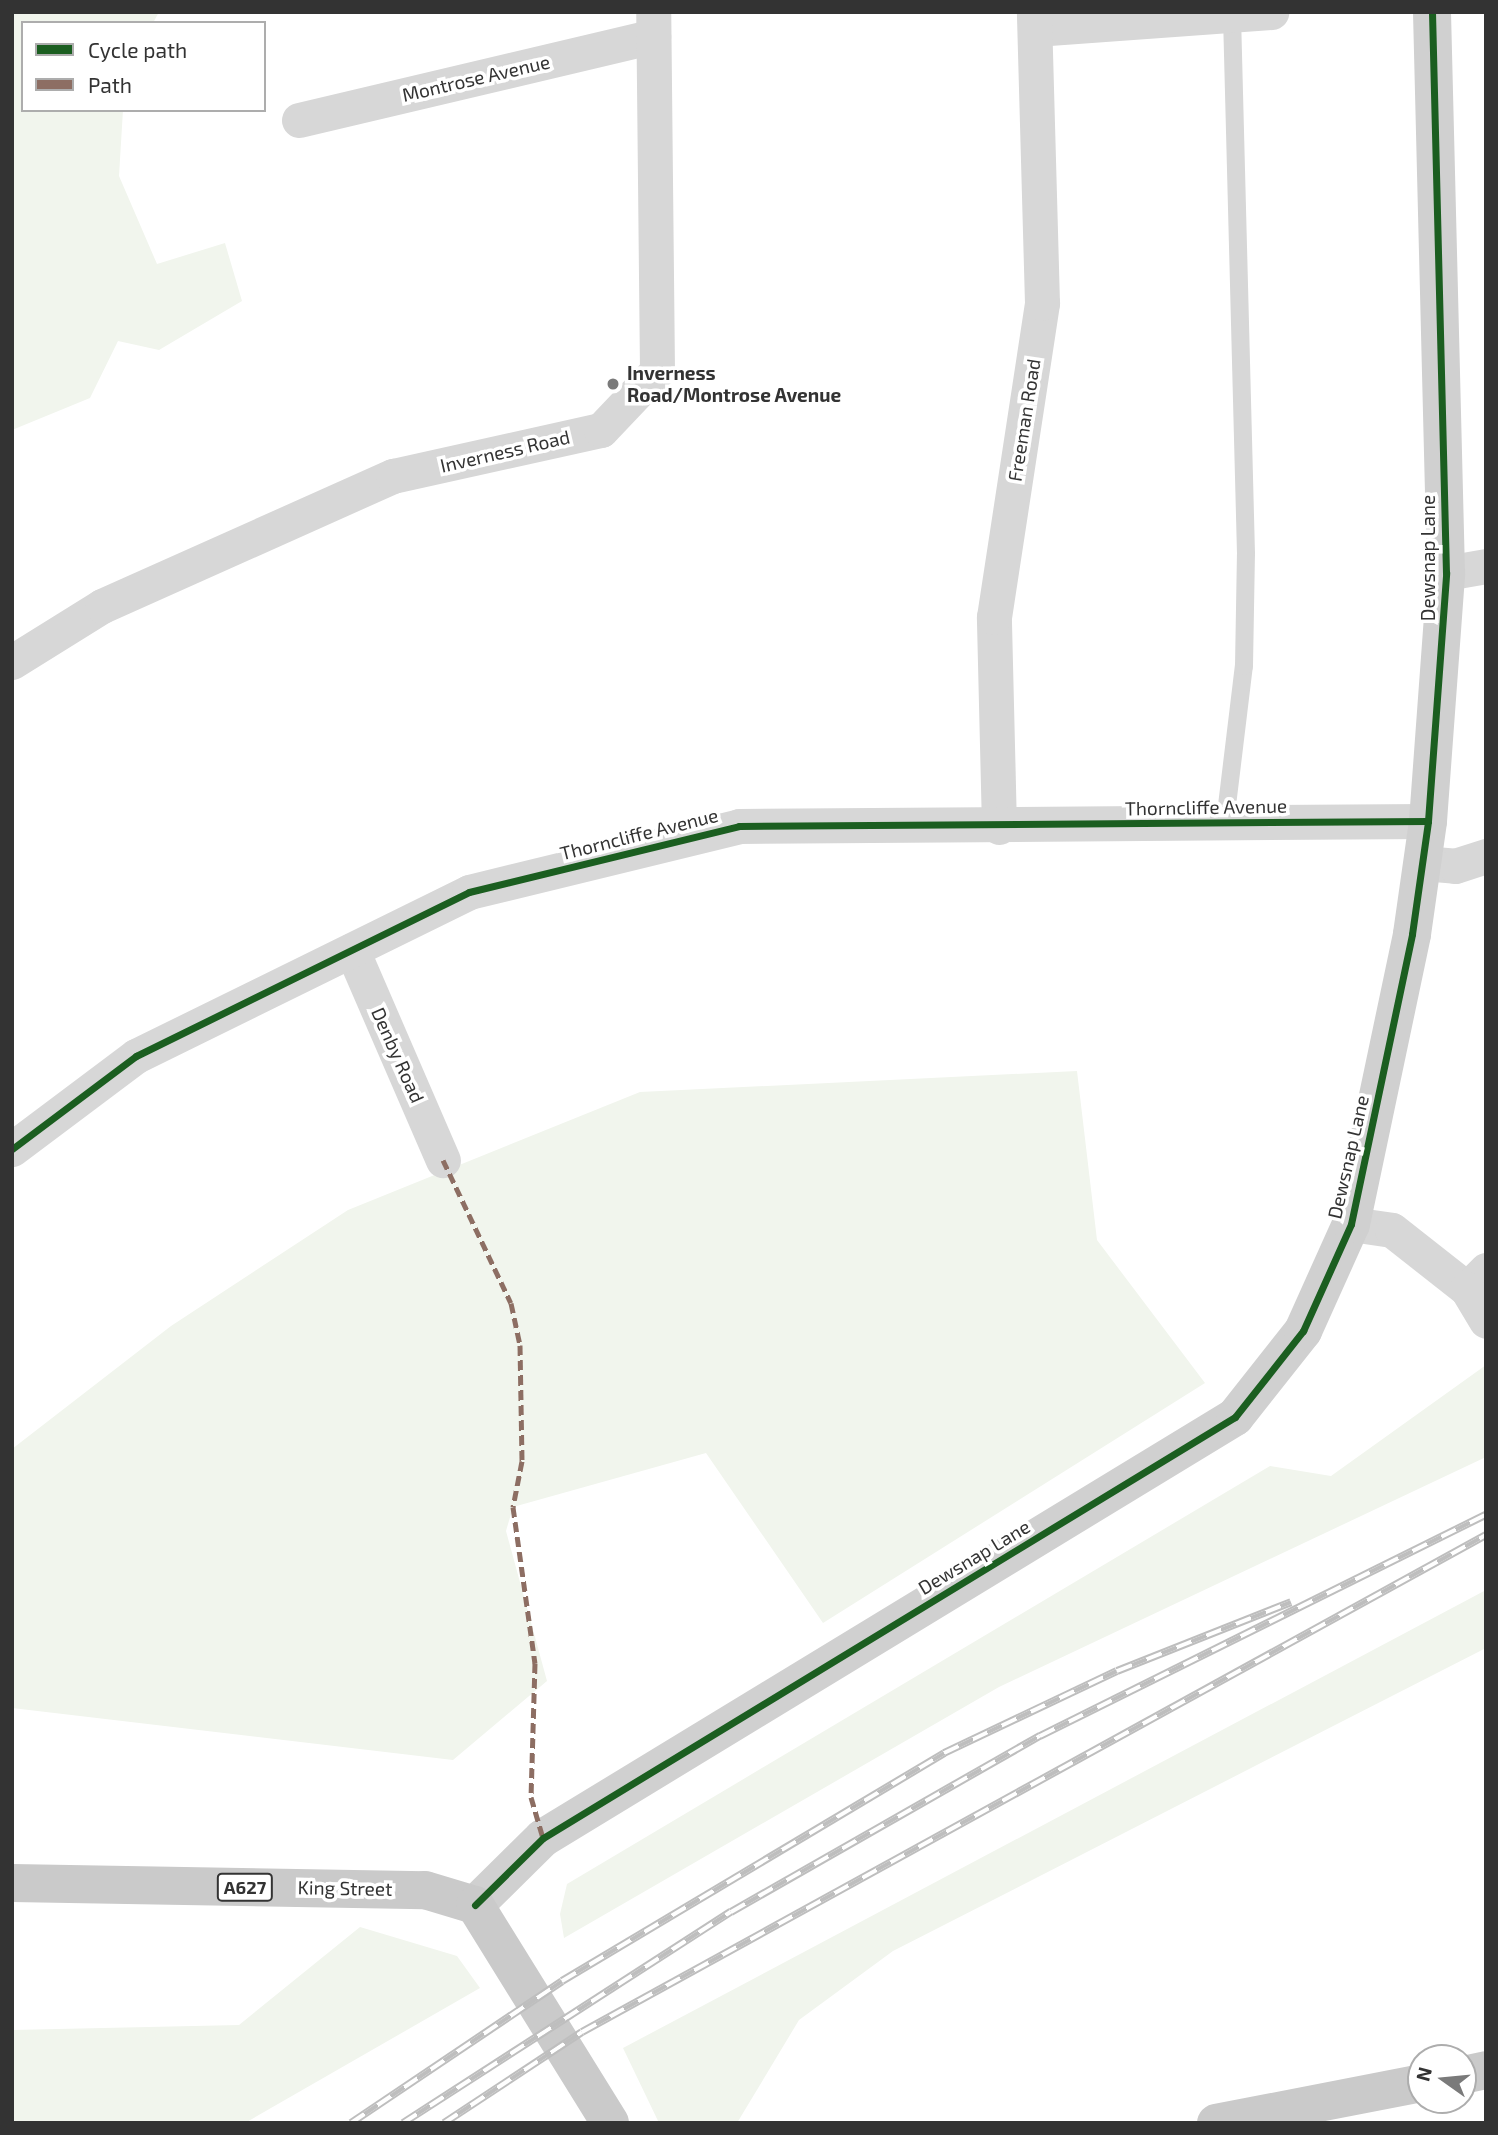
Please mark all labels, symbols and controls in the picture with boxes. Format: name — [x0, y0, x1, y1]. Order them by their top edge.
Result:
legend — [21, 21, 266, 112]
text: Cycle path — [88, 37, 187, 62]
street label: Montrose Avenue — [400, 50, 552, 106]
text: Path — [88, 72, 132, 97]
street label: Freeman Road — [1003, 357, 1045, 483]
place label: Inverness Road/Montrose Avenue — [627, 362, 842, 406]
marker: Inverness Road/Montrose Avenue — [605, 376, 621, 392]
street label: Inverness Road — [438, 425, 572, 477]
street label: Dewsnap Lane — [1417, 495, 1439, 621]
street label: Thorncliffe Avenue — [1124, 794, 1288, 820]
street label: Thorncliffe Avenue — [557, 803, 721, 865]
street label: Denby Road — [367, 1003, 429, 1107]
street label: Dewsnap Lane — [1323, 1093, 1373, 1221]
street label: Dewsnap Lane — [914, 1515, 1034, 1599]
road number: A627 — [215, 1872, 275, 1901]
street label: King Street — [297, 1876, 393, 1900]
north arrow — [1407, 2044, 1477, 2114]
text: N — [1410, 2064, 1436, 2084]

